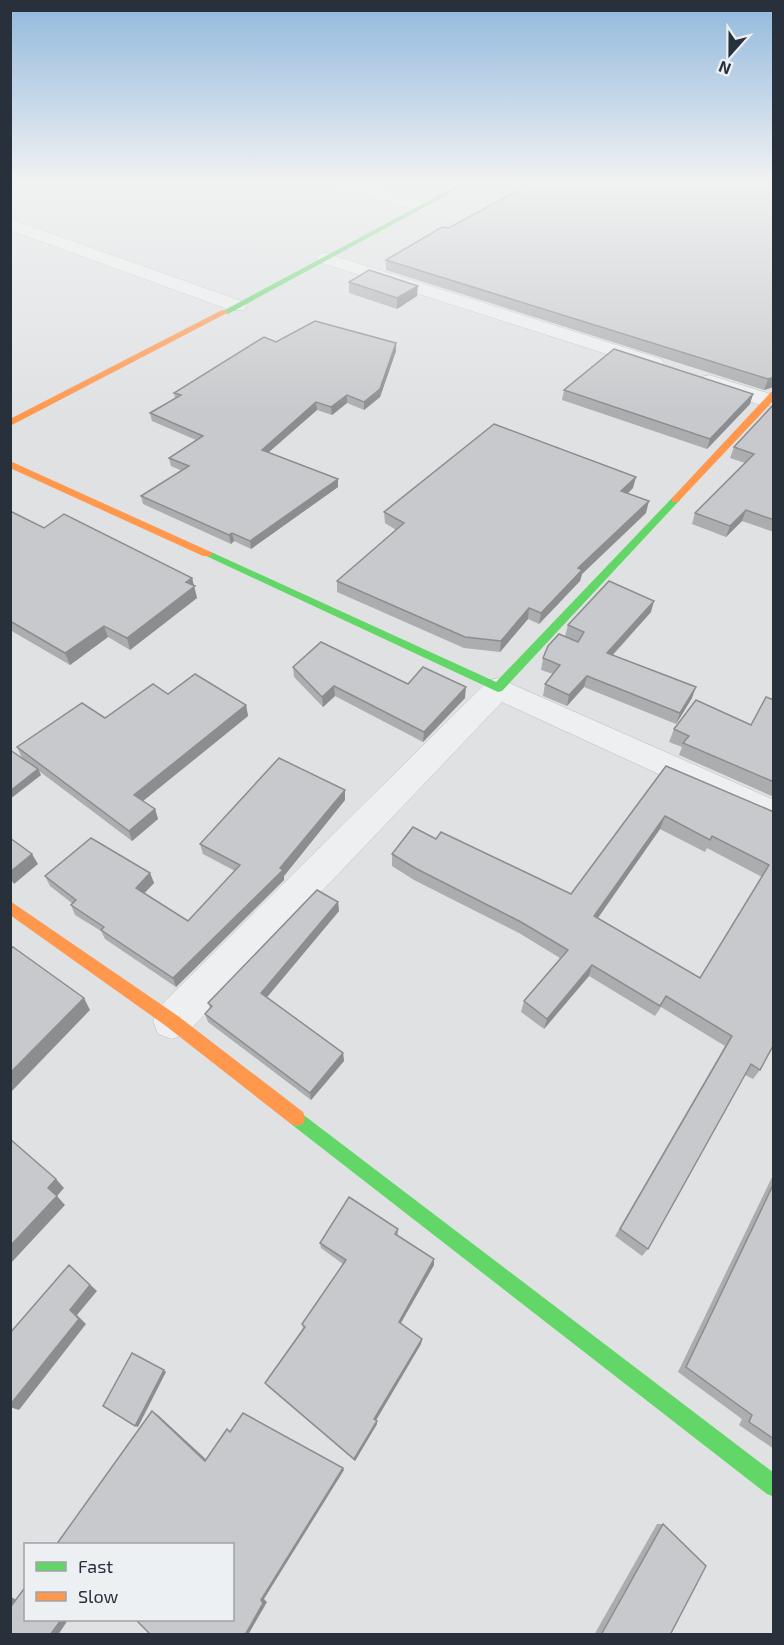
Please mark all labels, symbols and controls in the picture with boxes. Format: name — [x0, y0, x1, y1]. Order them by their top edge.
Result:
north arrow — [700, 24, 760, 84]
text: N — [716, 58, 733, 79]
legend — [24, 1543, 234, 1621]
text: Fast — [78, 1555, 113, 1577]
text: Slow — [78, 1585, 119, 1607]

